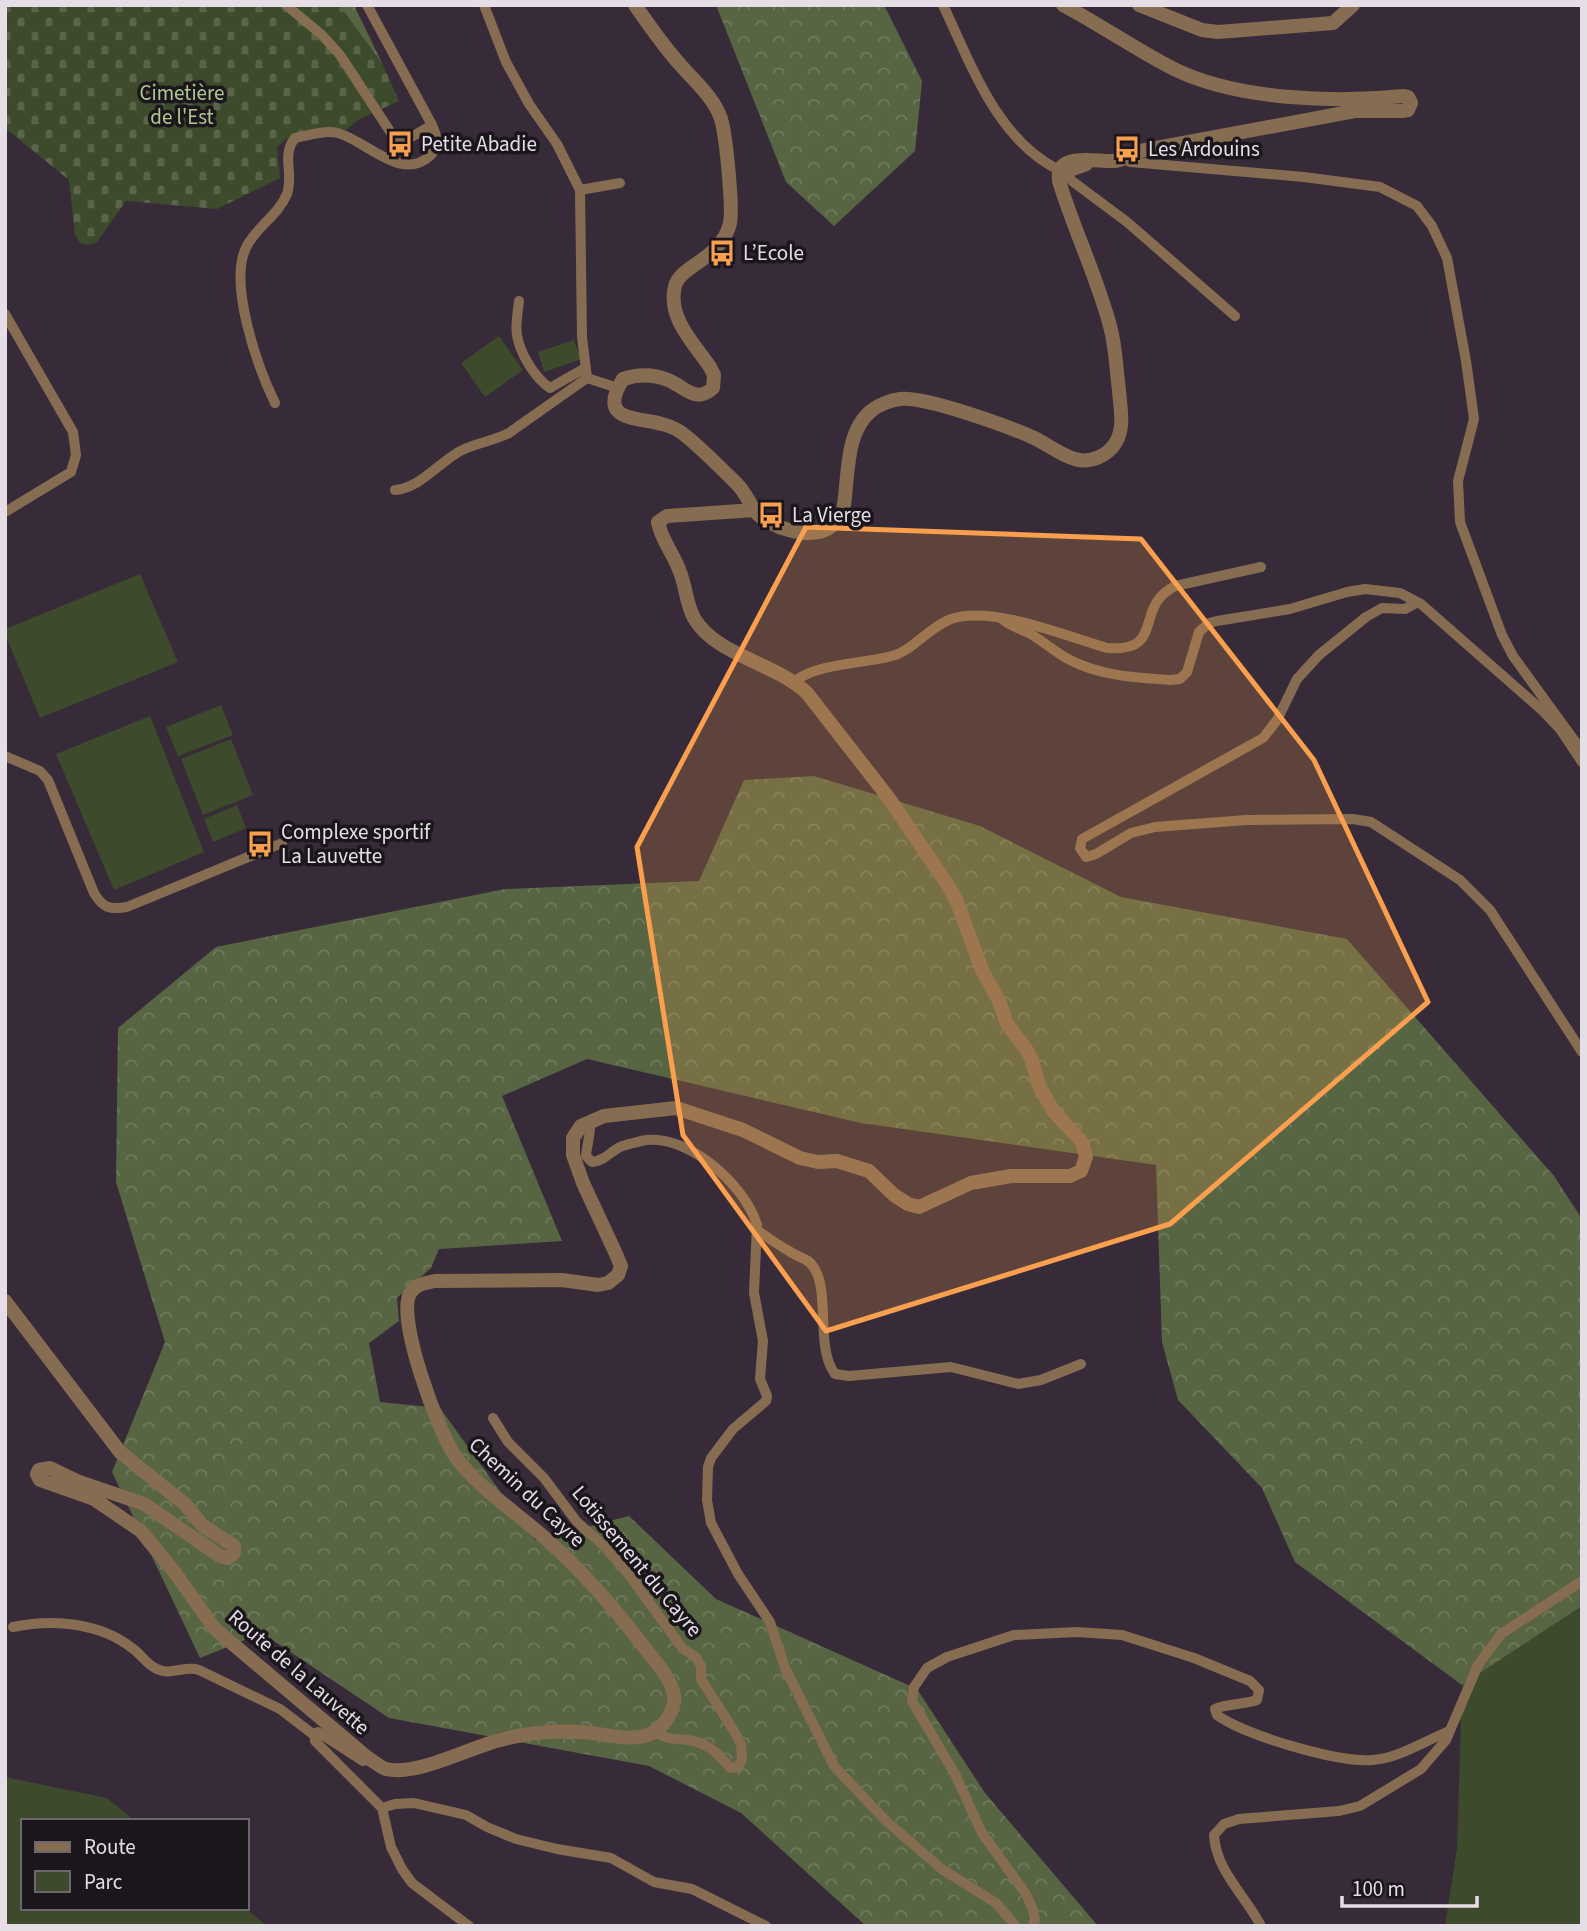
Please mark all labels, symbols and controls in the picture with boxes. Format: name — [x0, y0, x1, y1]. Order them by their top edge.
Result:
park label: Cimetière de l'Est — [140, 78, 224, 132]
bus stop icon: Petite Abadie — [385, 129, 415, 159]
place label: Petite Abadie — [421, 129, 537, 159]
bus stop icon: Les Ardouins — [1112, 134, 1142, 164]
place label: Les Ardouins — [1148, 134, 1260, 164]
bus stop icon: L’Ecole — [707, 238, 737, 268]
place label: L’Ecole — [743, 238, 804, 268]
bus stop icon: La Vierge — [756, 500, 786, 530]
place label: La Vierge — [792, 500, 871, 530]
place label: Complexe sportif La Lauvette — [281, 817, 431, 871]
bus stop icon: Complexe sportif La Lauvette — [245, 829, 275, 859]
street label: Chemin du Cayre — [462, 1430, 592, 1554]
street label: Lotissement du Cayre — [565, 1479, 709, 1643]
street label: Route de la Lauvette — [222, 1602, 376, 1742]
legend — [21, 1819, 248, 1910]
text: Route — [84, 1832, 136, 1862]
scale bar — [1342, 1864, 1477, 1908]
text: Parc — [84, 1867, 123, 1897]
text: 100 m — [1352, 1874, 1405, 1904]

